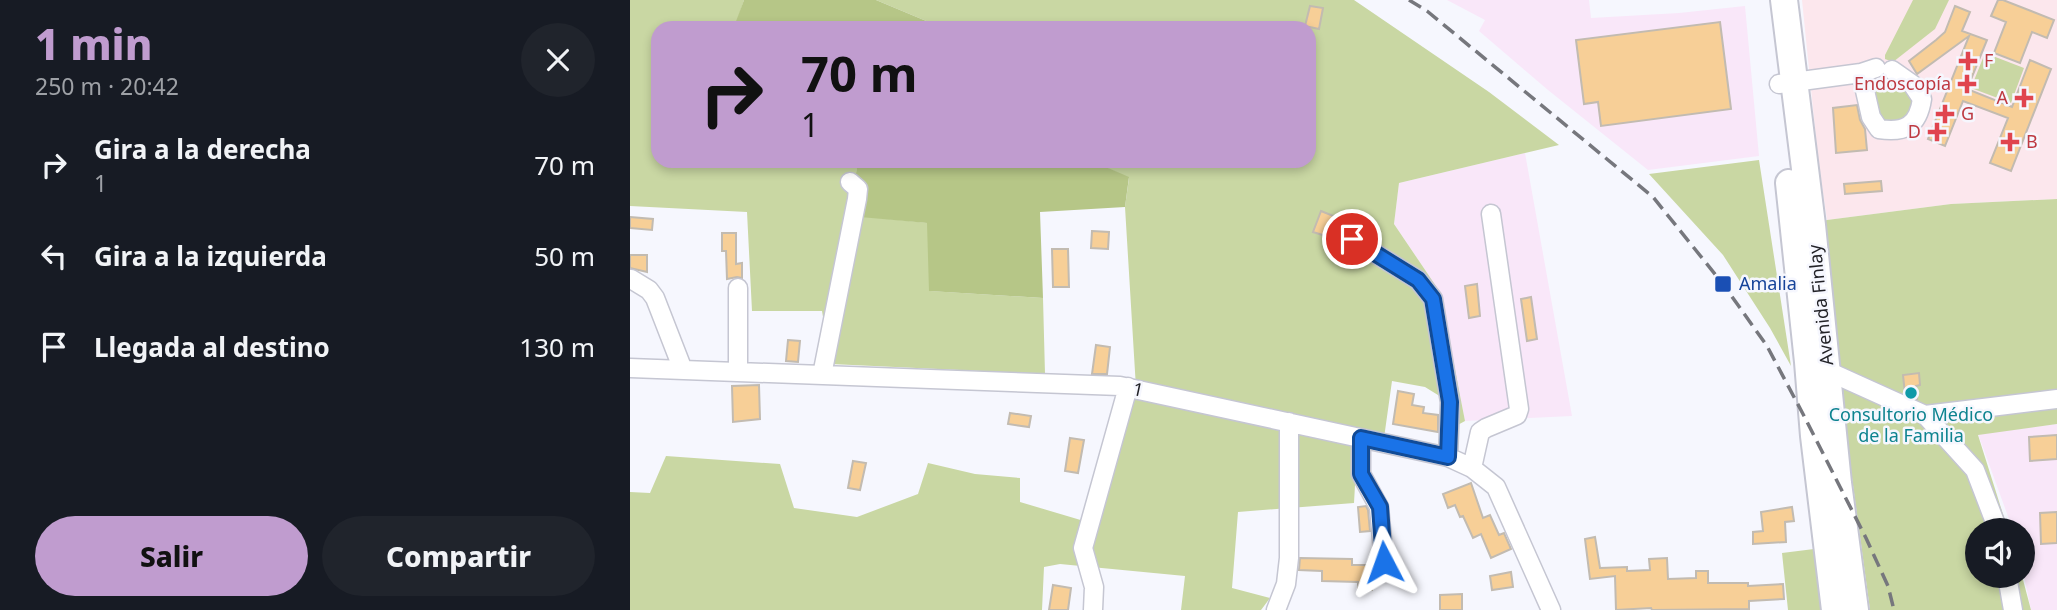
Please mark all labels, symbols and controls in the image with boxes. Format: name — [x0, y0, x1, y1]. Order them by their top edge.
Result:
text: 1 min — [35, 15, 152, 72]
button: close — [521, 23, 595, 97]
text: 70 m — [801, 40, 918, 106]
place label: F — [1984, 48, 1993, 72]
icon: right — [686, 49, 777, 140]
marker: F — [1958, 51, 1978, 71]
text: 250 m · 20:42 — [35, 70, 179, 102]
place label: Endoscopía — [1854, 71, 1951, 95]
marker: Endoscopía — [1957, 74, 1977, 94]
place label: A — [1996, 85, 2008, 109]
marker: A — [2014, 88, 2034, 108]
place label: G — [1961, 101, 1974, 125]
text: 1 — [801, 103, 819, 146]
marker: G — [1935, 104, 1955, 124]
place label: D — [1908, 119, 1921, 143]
marker: D — [1927, 122, 1947, 142]
place label: B — [2026, 129, 2038, 153]
text: Gira a la derecha — [94, 131, 311, 167]
marker: B — [2000, 132, 2020, 152]
icon: right — [35, 146, 73, 184]
text: 70 m — [534, 147, 595, 183]
text: 1 — [94, 167, 107, 199]
pin — [1322, 209, 1382, 269]
icon: arrive — [1333, 220, 1371, 258]
icon: left — [35, 237, 73, 275]
text: Gira a la izquierda — [94, 238, 327, 274]
text: 50 m — [534, 238, 595, 274]
street label: Avenida Finlay — [1802, 243, 1838, 367]
place label: Amalia — [1739, 271, 1797, 295]
marker: Amalia — [1713, 274, 1733, 294]
icon: arrive — [35, 328, 73, 366]
text: Llegada al destino — [94, 329, 330, 365]
text: 130 m — [519, 329, 595, 365]
street label: 1 — [1131, 376, 1146, 402]
marker: Consultorio Médico de la Familia — [1903, 385, 1919, 401]
place label: Consultorio Médico de la Familia — [1829, 402, 1993, 447]
button: Salir — [35, 516, 308, 596]
button: Compartir — [322, 516, 595, 596]
map controls — [1965, 518, 2035, 588]
button: sound — [1965, 518, 2035, 588]
position arrow — [1347, 525, 1421, 599]

